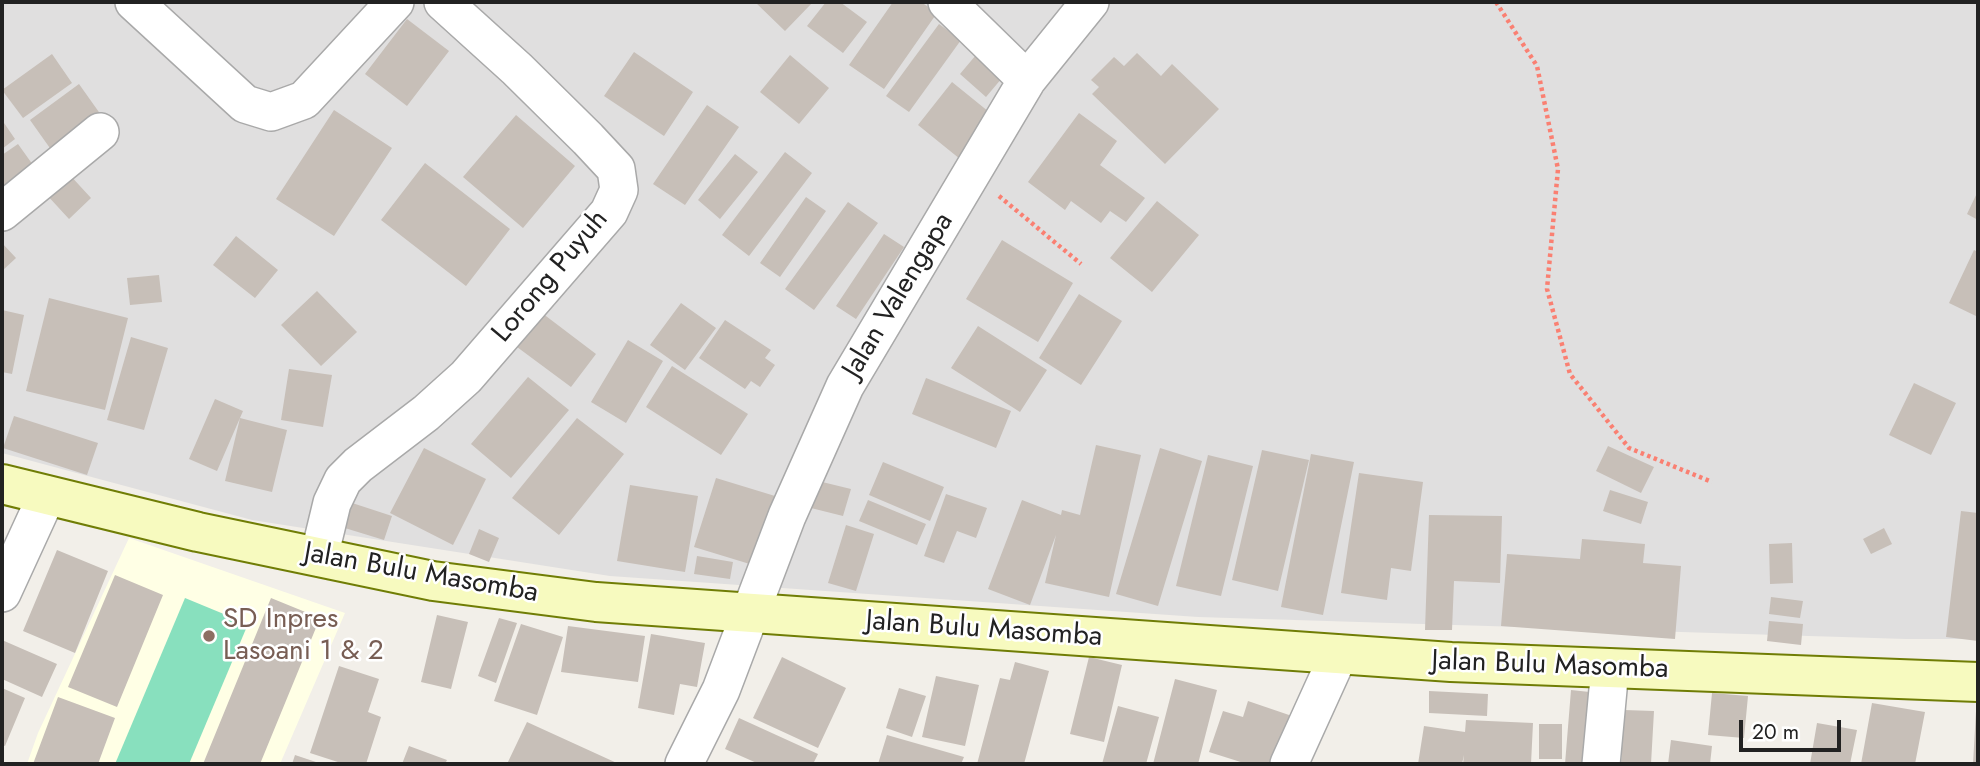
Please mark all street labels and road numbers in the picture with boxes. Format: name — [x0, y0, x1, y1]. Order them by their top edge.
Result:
street label: Lorong Puyuh — [486, 204, 616, 350]
street label: Jalan Valengapa — [837, 207, 961, 385]
street label: Jalan Bulu Masomba — [301, 537, 541, 611]
street label: Jalan Bulu Masomba — [865, 605, 1103, 655]
street label: Jalan Bulu Masomba — [1431, 645, 1669, 687]

